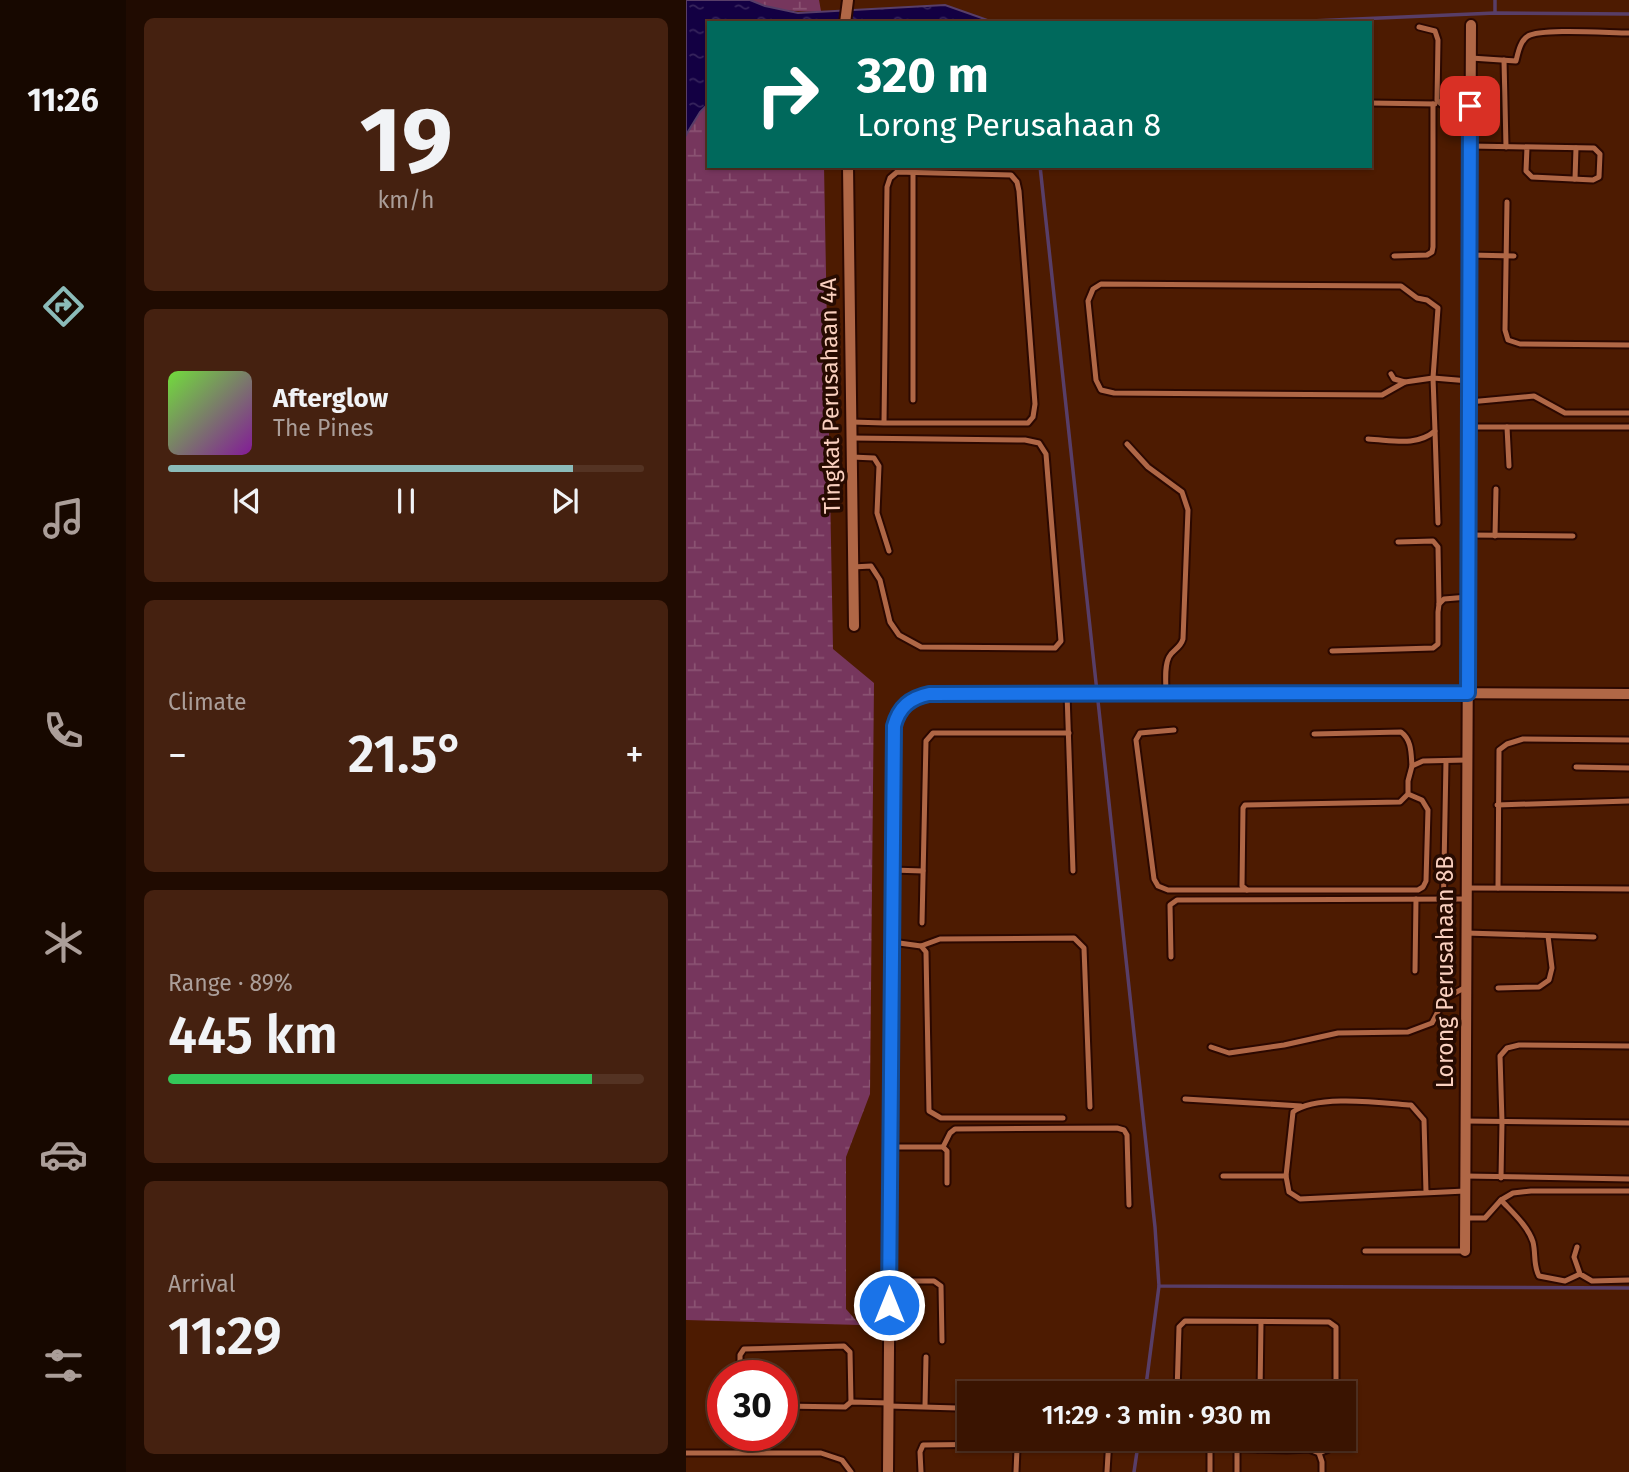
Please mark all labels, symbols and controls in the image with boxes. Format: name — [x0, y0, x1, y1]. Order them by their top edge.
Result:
text: 320 m — [857, 46, 989, 105]
icon: right — [742, 49, 833, 140]
pin — [1440, 76, 1500, 136]
text: 11:26 — [27, 81, 99, 119]
text: 19 — [359, 86, 453, 195]
icon: arrive — [1451, 87, 1489, 125]
text: Lorong Perusahaan 8 — [857, 106, 1161, 144]
text: km/h — [378, 186, 434, 214]
street label: Tingkat Perusahaan 4A — [814, 277, 846, 514]
icon: directions — [39, 282, 88, 331]
text: Afterglow — [273, 383, 388, 414]
text: The Pines — [273, 414, 374, 442]
icon: previous — [228, 482, 266, 520]
icon: pause — [387, 482, 425, 520]
icon: next — [546, 482, 584, 520]
icon: music — [39, 494, 88, 543]
text: Climate — [168, 688, 247, 716]
icon: phone — [39, 706, 88, 755]
text: 21.5° — [348, 723, 464, 786]
text: − — [168, 732, 187, 778]
text: + — [625, 732, 644, 778]
street label: Lorong Perusahaan 8B — [1431, 856, 1459, 1088]
icon: climate — [39, 918, 88, 967]
text: Range · 89% — [168, 969, 293, 997]
text: 445 km — [168, 1004, 338, 1067]
icon: car — [39, 1130, 88, 1179]
position arrow — [852, 1268, 926, 1342]
text: Arrival — [168, 1270, 235, 1298]
text: 11:29 — [168, 1305, 282, 1368]
icon: filters — [39, 1341, 88, 1390]
speed limit sign: 30 — [707, 1360, 798, 1451]
text: 11:29 · 3 min · 930 m — [1042, 1400, 1271, 1431]

